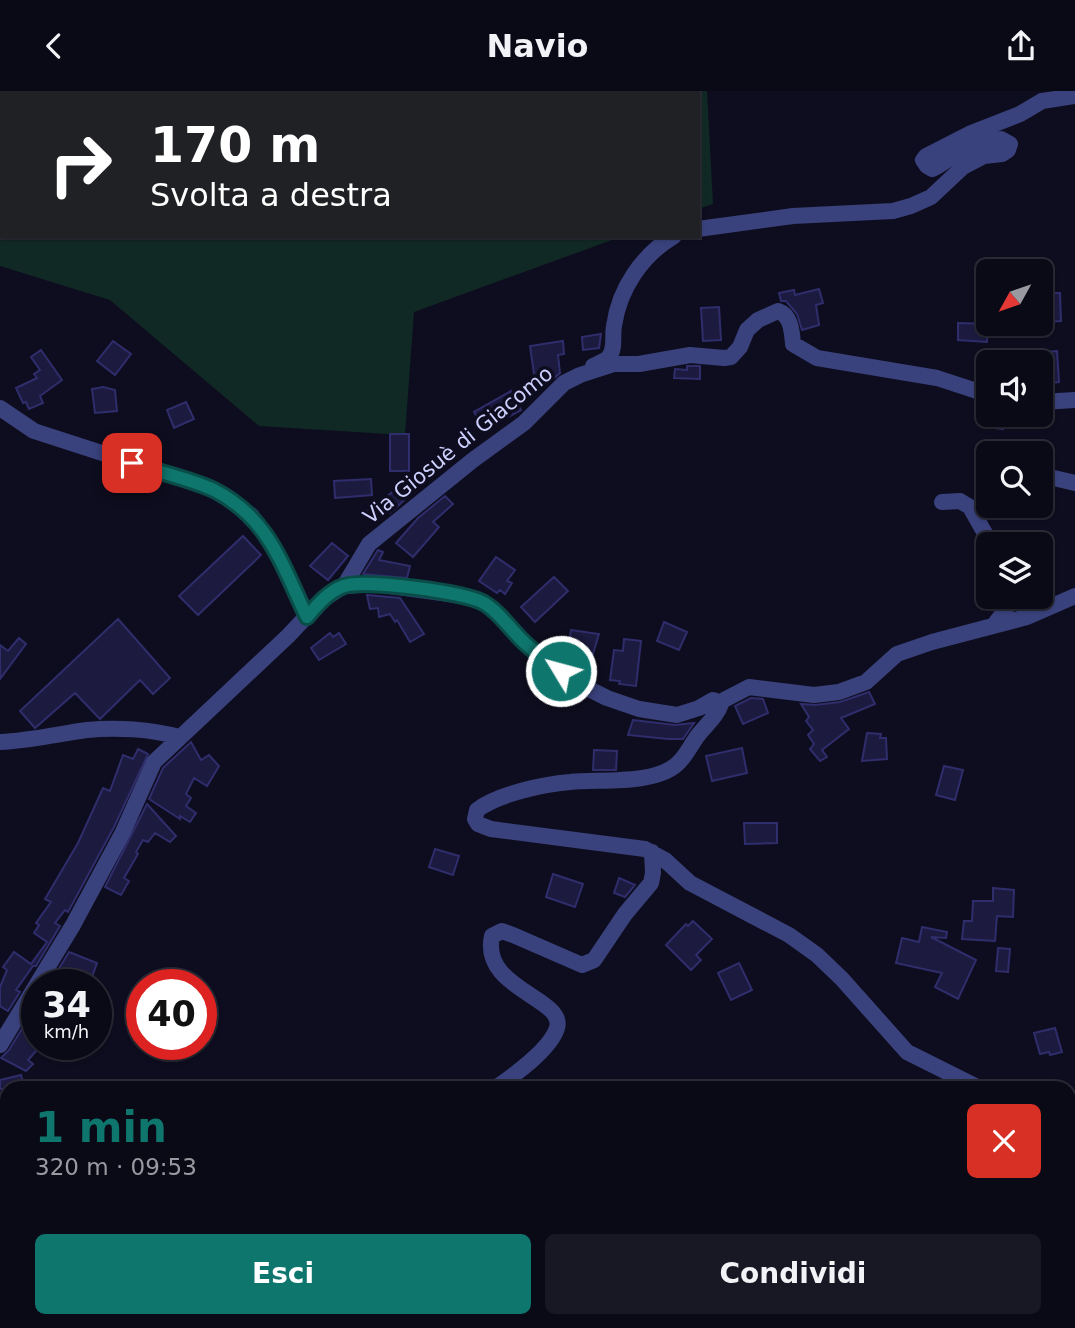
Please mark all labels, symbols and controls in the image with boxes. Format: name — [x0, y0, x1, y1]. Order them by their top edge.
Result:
icon: back — [35, 27, 73, 65]
text: Navio — [486, 27, 589, 65]
icon: share — [1002, 27, 1040, 65]
text: 170 m — [150, 117, 320, 174]
icon: right — [35, 119, 126, 210]
text: Svolta a destra — [150, 176, 392, 214]
north arrow — [976, 259, 1054, 336]
map controls — [976, 259, 1053, 609]
button: sound — [976, 350, 1053, 427]
street label: Via Giosuè di Giacomo — [359, 361, 557, 529]
pin — [102, 433, 162, 493]
button: search — [976, 441, 1053, 518]
icon: arrive — [113, 444, 151, 482]
button: layers — [976, 532, 1053, 609]
position arrow — [524, 634, 598, 708]
speed limit sign: 40 — [126, 969, 217, 1060]
text: 34 — [42, 985, 91, 1025]
text: km/h — [44, 1021, 89, 1042]
text: 1 min — [35, 1103, 167, 1152]
button: close — [967, 1104, 1041, 1178]
text: 320 m · 09:53 — [35, 1154, 197, 1180]
button: Esci — [35, 1234, 531, 1314]
button: Condividi — [545, 1234, 1041, 1314]

